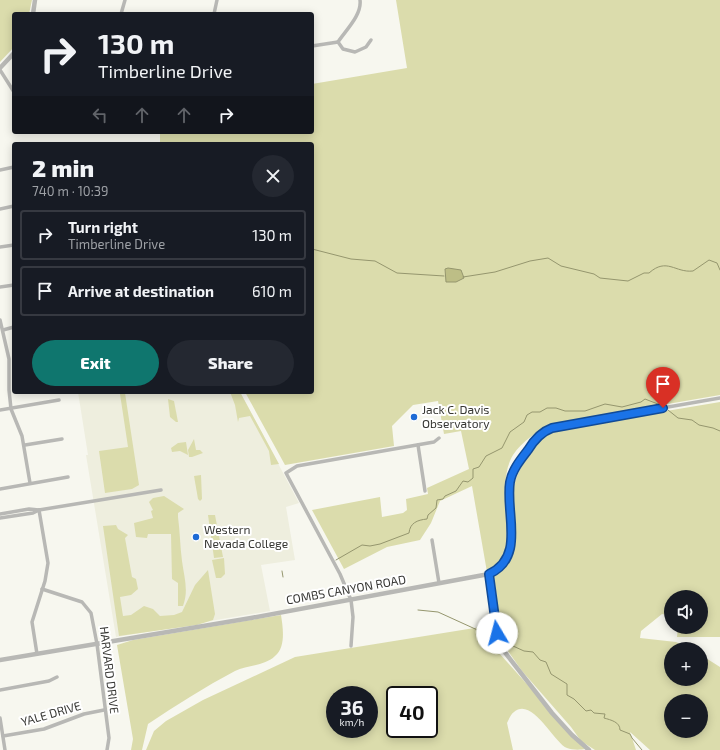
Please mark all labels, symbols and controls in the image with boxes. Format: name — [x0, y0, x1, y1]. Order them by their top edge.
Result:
text: 130 m — [98, 26, 174, 60]
icon: right — [32, 28, 84, 80]
text: Timberline Drive — [98, 60, 233, 82]
icon: left — [89, 104, 111, 126]
icon: ahead — [131, 104, 153, 126]
icon: ahead — [173, 104, 195, 126]
icon: right — [215, 104, 237, 126]
text: 2 min — [32, 153, 94, 182]
button: close — [252, 155, 294, 197]
text: 740 m · 10:39 — [32, 183, 108, 199]
text: Turn right — [68, 218, 138, 236]
icon: right — [34, 224, 56, 246]
text: 130 m — [252, 226, 292, 244]
text: Timberline Drive — [68, 236, 165, 252]
icon: arrive — [34, 280, 56, 302]
text: Arrive at destination — [68, 282, 214, 300]
text: 610 m — [252, 282, 292, 300]
button: Exit — [32, 340, 159, 386]
button: Share — [167, 340, 294, 386]
pin — [646, 367, 680, 408]
icon: arrive — [652, 373, 674, 395]
place label: Jack C. Davis Observatory — [422, 402, 490, 430]
marker: Jack C. Davis Observatory — [409, 412, 419, 422]
place label: Western Nevada College — [204, 522, 288, 550]
marker: Western Nevada College — [191, 532, 201, 542]
street label: COMBS CANYON ROAD — [285, 572, 407, 606]
map controls — [664, 590, 708, 738]
button: sound — [664, 590, 708, 634]
position arrow — [476, 612, 518, 654]
street label: HARVARD DRIVE — [98, 625, 122, 715]
button: + — [664, 642, 708, 686]
speed limit sign: 40 — [386, 686, 438, 738]
button: − — [664, 694, 708, 738]
text: 36 — [340, 695, 364, 719]
street label: YALE DRIVE — [19, 698, 83, 728]
text: km/h — [340, 716, 364, 728]

